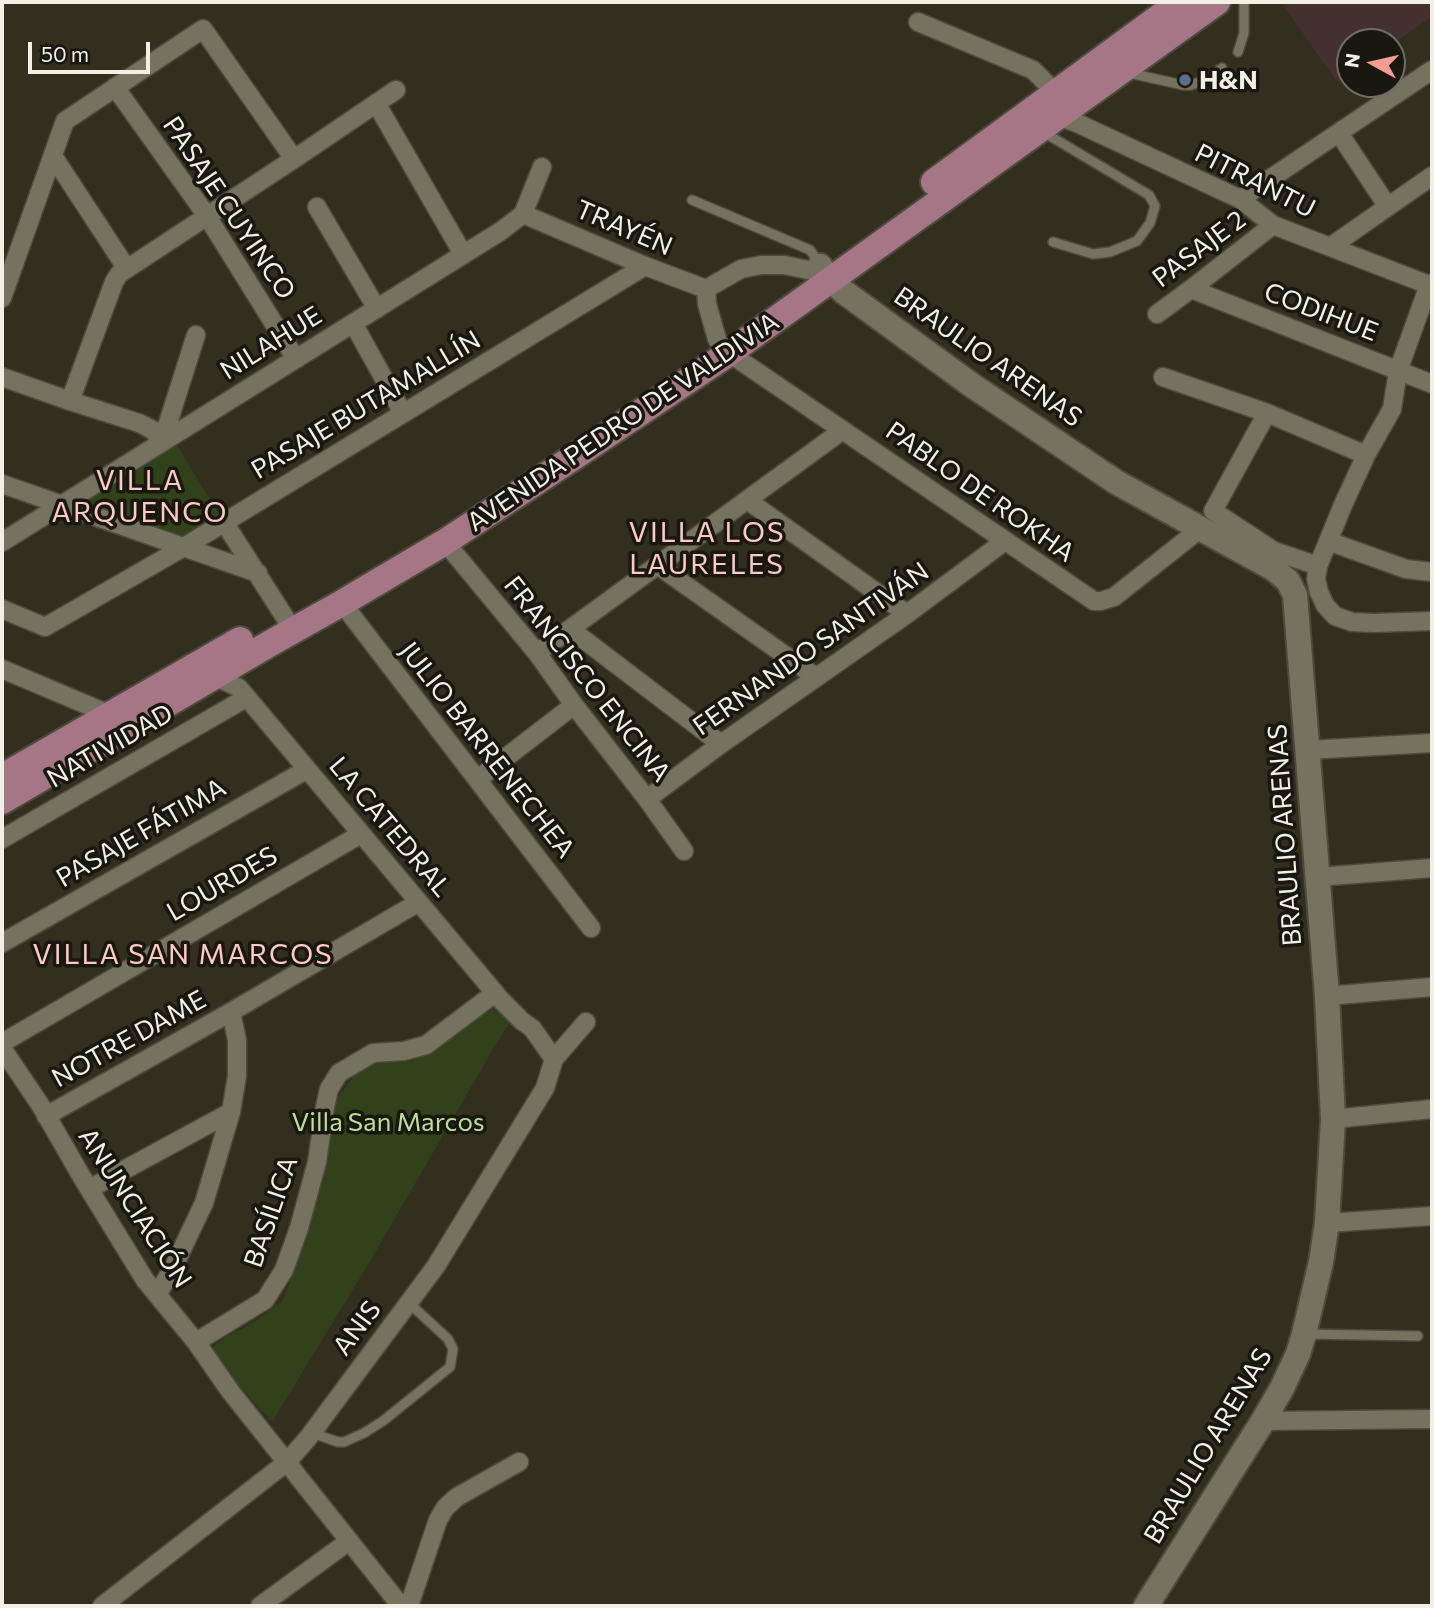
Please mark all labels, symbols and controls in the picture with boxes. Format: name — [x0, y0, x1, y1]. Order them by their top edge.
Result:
scale bar — [32, 28, 154, 72]
north arrow — [1336, 28, 1406, 98]
text: 50 m — [41, 41, 89, 66]
text: N — [1339, 52, 1364, 69]
place label: H&N — [1199, 64, 1258, 96]
marker: H&N — [1177, 72, 1193, 88]
street label: PASAJE CUYINCO — [156, 111, 302, 305]
street label: PITRANTU — [1190, 137, 1320, 225]
street label: TRAYÉN — [571, 194, 677, 262]
street label: PASAJE 2 — [1146, 204, 1252, 294]
street label: CODIHUE — [1260, 276, 1382, 348]
street label: BRAULIO ARENAS — [888, 280, 1088, 434]
street label: NILAHUE — [215, 300, 327, 386]
street label: AVENIDA PEDRO DE VALDIVIA — [461, 306, 785, 538]
street label: PASAJE BUTAMALLÍN — [246, 324, 486, 486]
street label: PABLO DE ROKHA — [880, 415, 1080, 569]
district label: VILLA ARQUENCO — [53, 464, 227, 530]
district label: VILLA LOS LAURELES — [630, 516, 784, 582]
street label: FERNANDO SANTIVÁN — [687, 556, 935, 742]
street label: FRANCISCO ENCINA — [497, 570, 677, 788]
street label: JULIO BARRENECHEA — [393, 636, 581, 864]
street label: NATIVIDAD — [42, 698, 178, 794]
street label: BRAULIO ARENAS — [1262, 723, 1308, 947]
street label: LA CATEDRAL — [323, 751, 457, 903]
street label: PASAJE FÁTIMA — [51, 772, 231, 894]
street label: LOURDES — [161, 840, 283, 928]
district label: VILLA SAN MARCOS — [35, 938, 331, 972]
street label: NOTRE DAME — [47, 984, 211, 1094]
park label: Villa San Marcos — [291, 1106, 485, 1138]
street label: ANUNCIACIÓN — [72, 1122, 198, 1294]
street label: BASÍLICA — [238, 1153, 304, 1271]
street label: ANIS — [326, 1295, 388, 1361]
street label: BRAULIO ARENAS — [1137, 1343, 1279, 1549]

